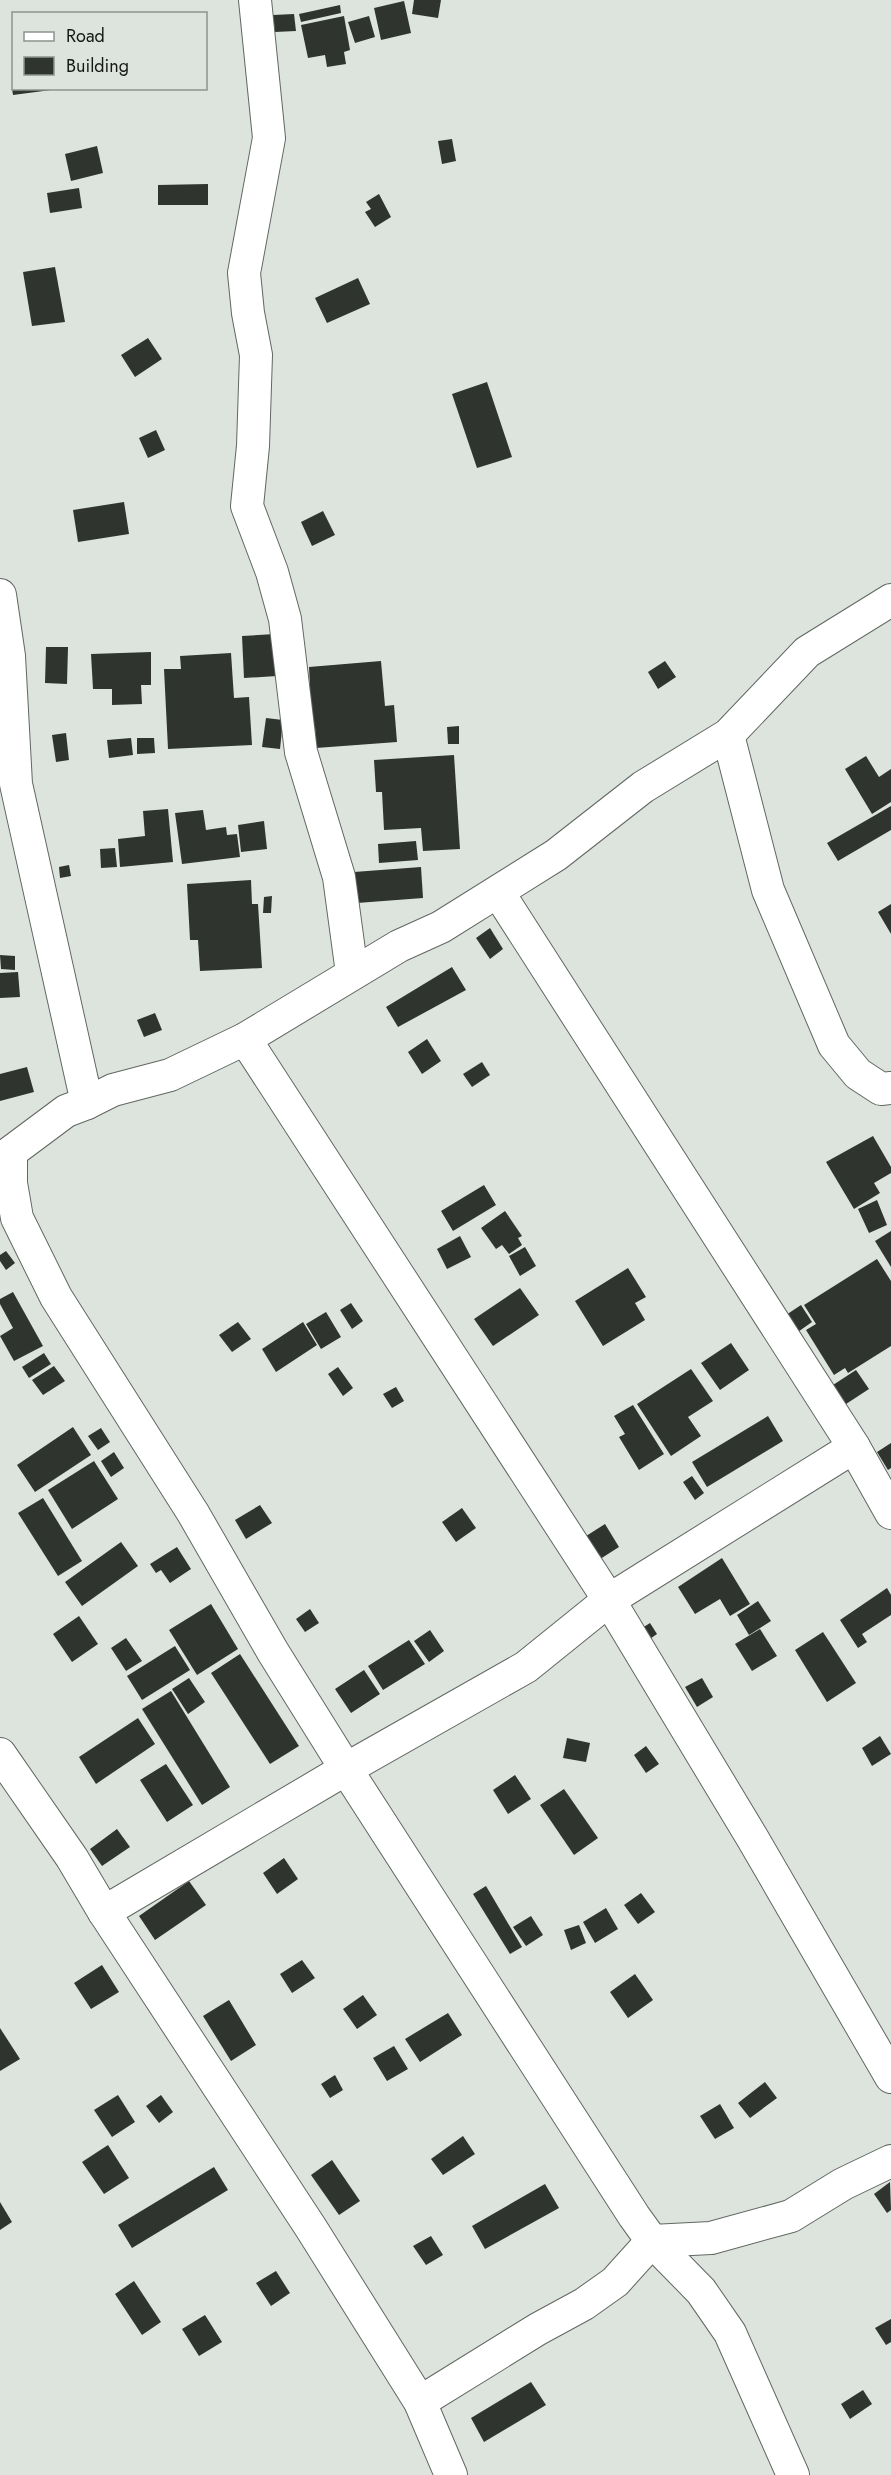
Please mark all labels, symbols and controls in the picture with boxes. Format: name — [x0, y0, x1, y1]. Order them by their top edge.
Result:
legend — [12, 12, 207, 90]
text: Road — [66, 23, 105, 49]
text: Building — [66, 53, 129, 79]

